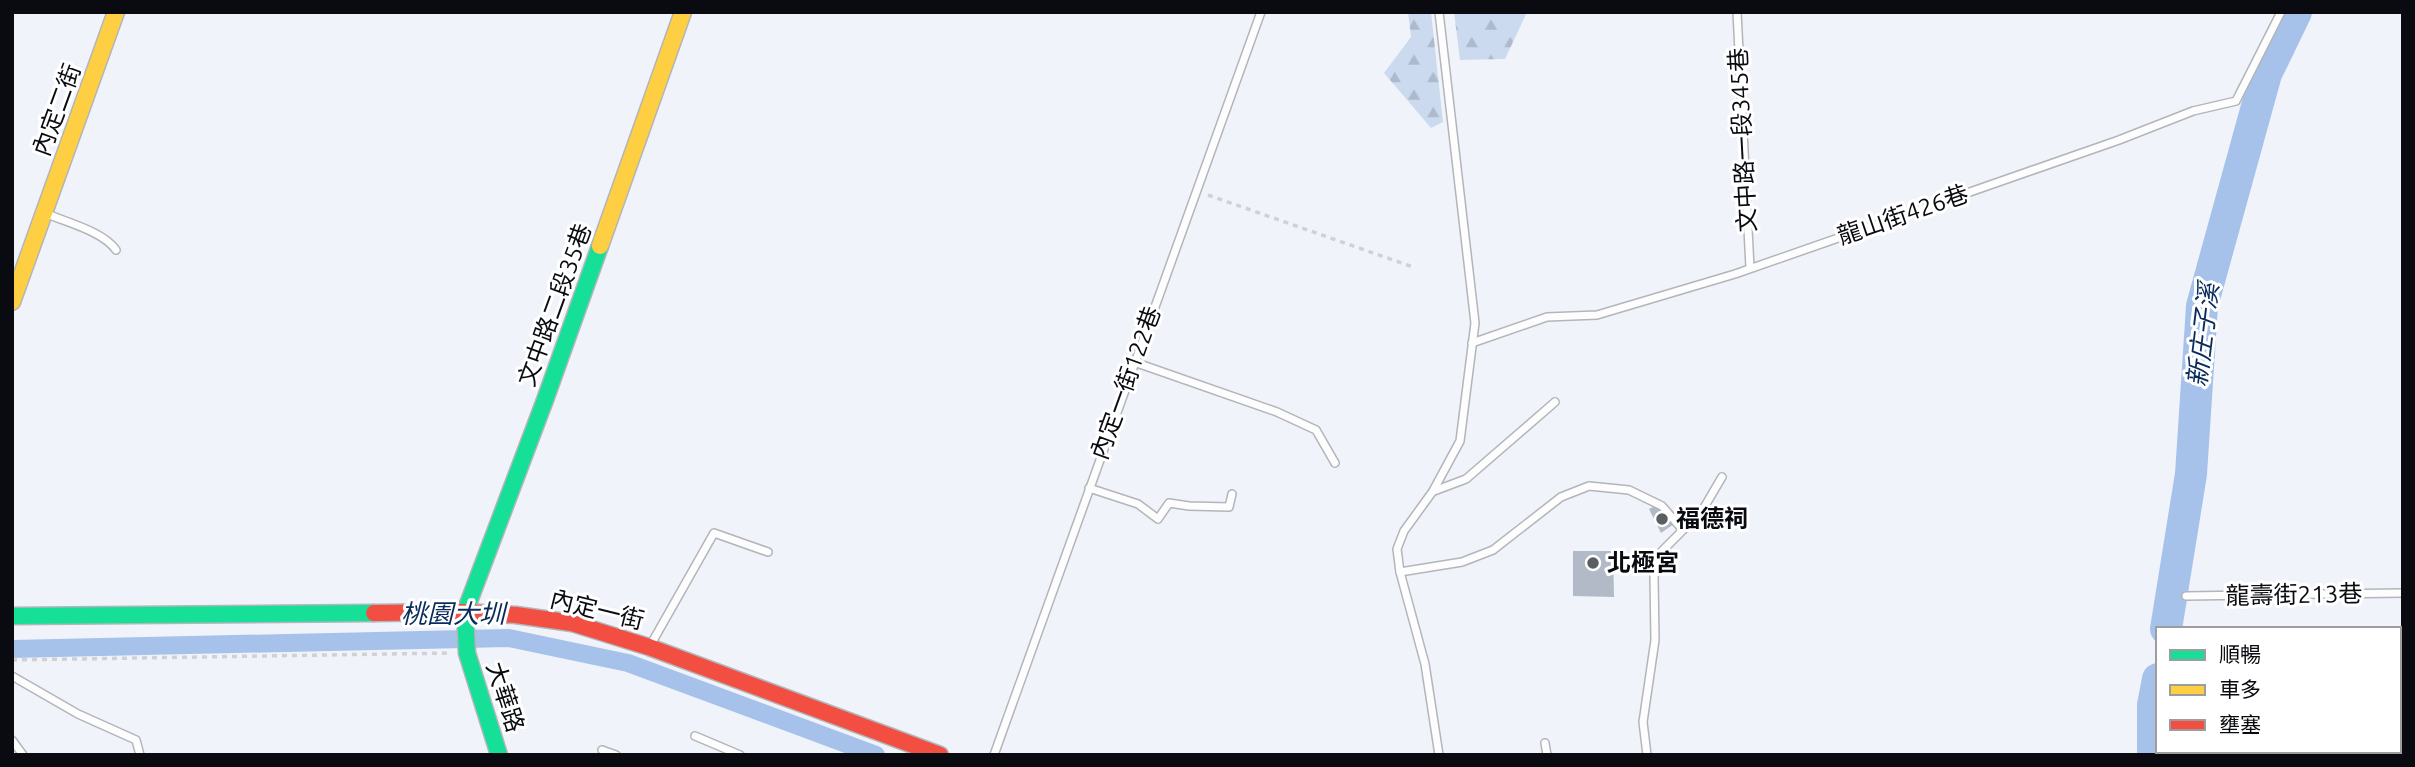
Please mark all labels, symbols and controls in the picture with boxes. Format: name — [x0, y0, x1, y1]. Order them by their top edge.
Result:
street label: 文中路一段345巷 — [1724, 47, 1761, 233]
street label: 內定二街 — [27, 60, 86, 160]
street label: 龍山街426巷 — [1834, 180, 1972, 250]
street label: 文中路二段35巷 — [513, 220, 596, 390]
water label: 新庄子溪 — [2182, 278, 2224, 388]
street label: 內定一街122巷 — [1085, 303, 1166, 463]
place label: 福德祠 — [1676, 505, 1748, 532]
marker: 福德祠 — [1654, 511, 1670, 527]
place label: 北極宮 — [1607, 549, 1679, 576]
marker: 北極宮 — [1585, 555, 1601, 571]
street label: 龍壽街213巷 — [2225, 580, 2363, 609]
street label: 內定一街 — [547, 585, 647, 634]
water label: 桃園大圳 — [401, 599, 509, 628]
legend — [2156, 627, 2401, 753]
text: 順暢 — [2219, 642, 2261, 666]
street label: 大華路 — [482, 658, 529, 735]
text: 車多 — [2219, 677, 2261, 701]
text: 壅塞 — [2219, 712, 2261, 736]

